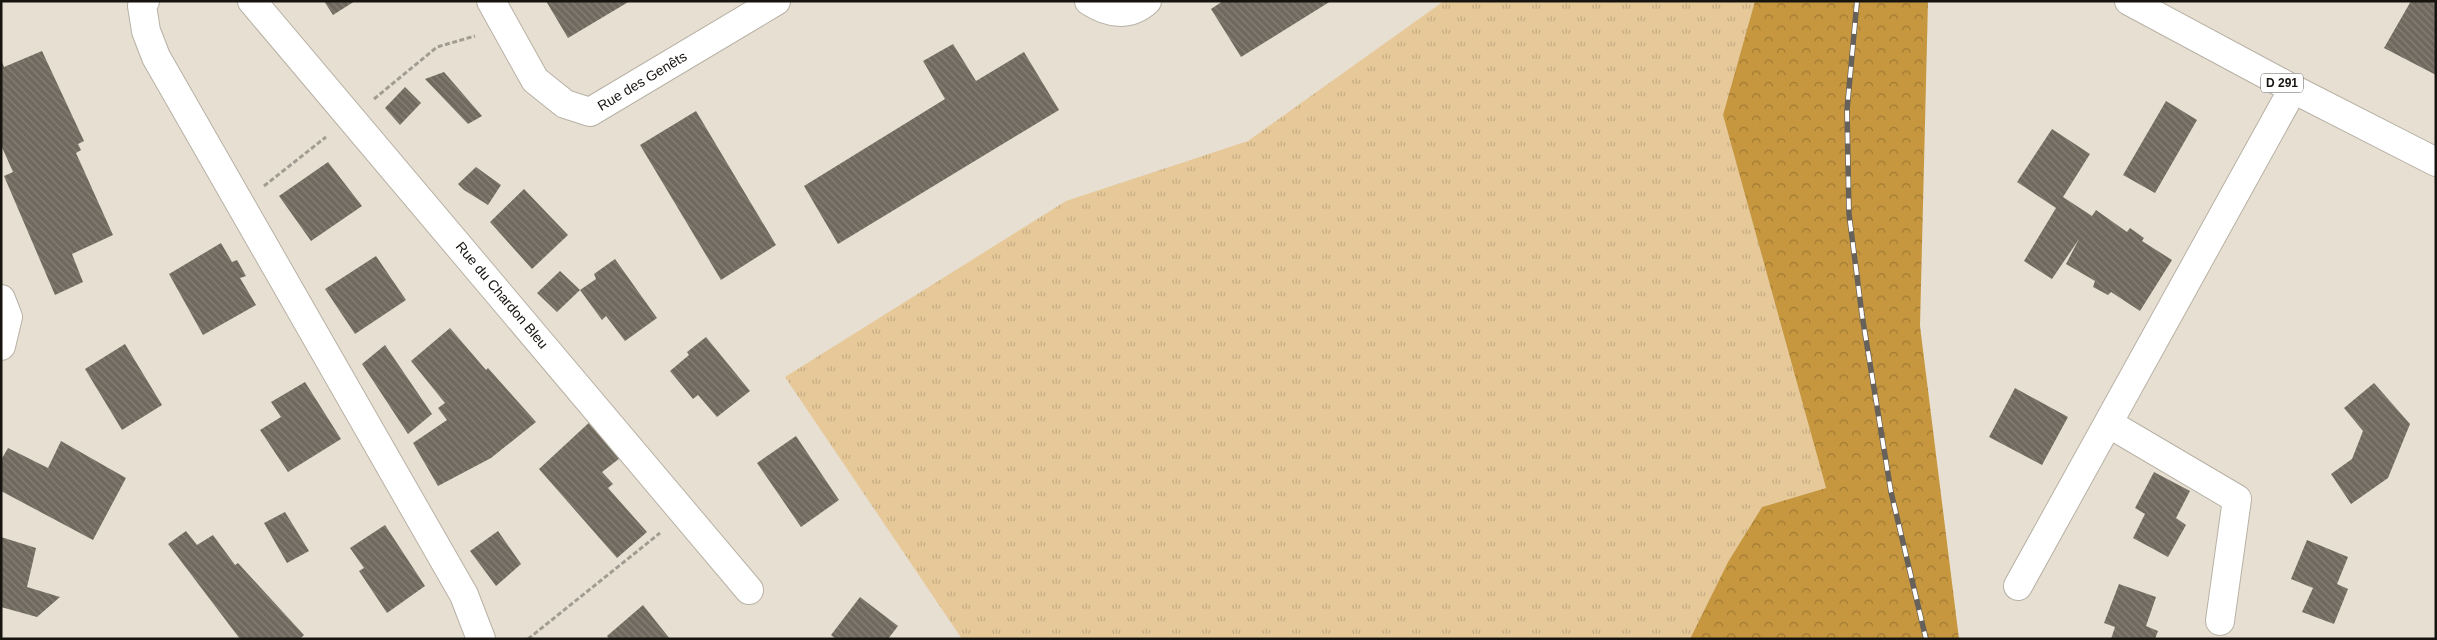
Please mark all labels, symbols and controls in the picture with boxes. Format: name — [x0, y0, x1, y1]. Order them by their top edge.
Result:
street label: Rue des Genêts — [595, 48, 689, 114]
road number: D 291 — [2261, 74, 2303, 92]
street label: Rue du Chardon Bleu — [453, 238, 551, 352]

